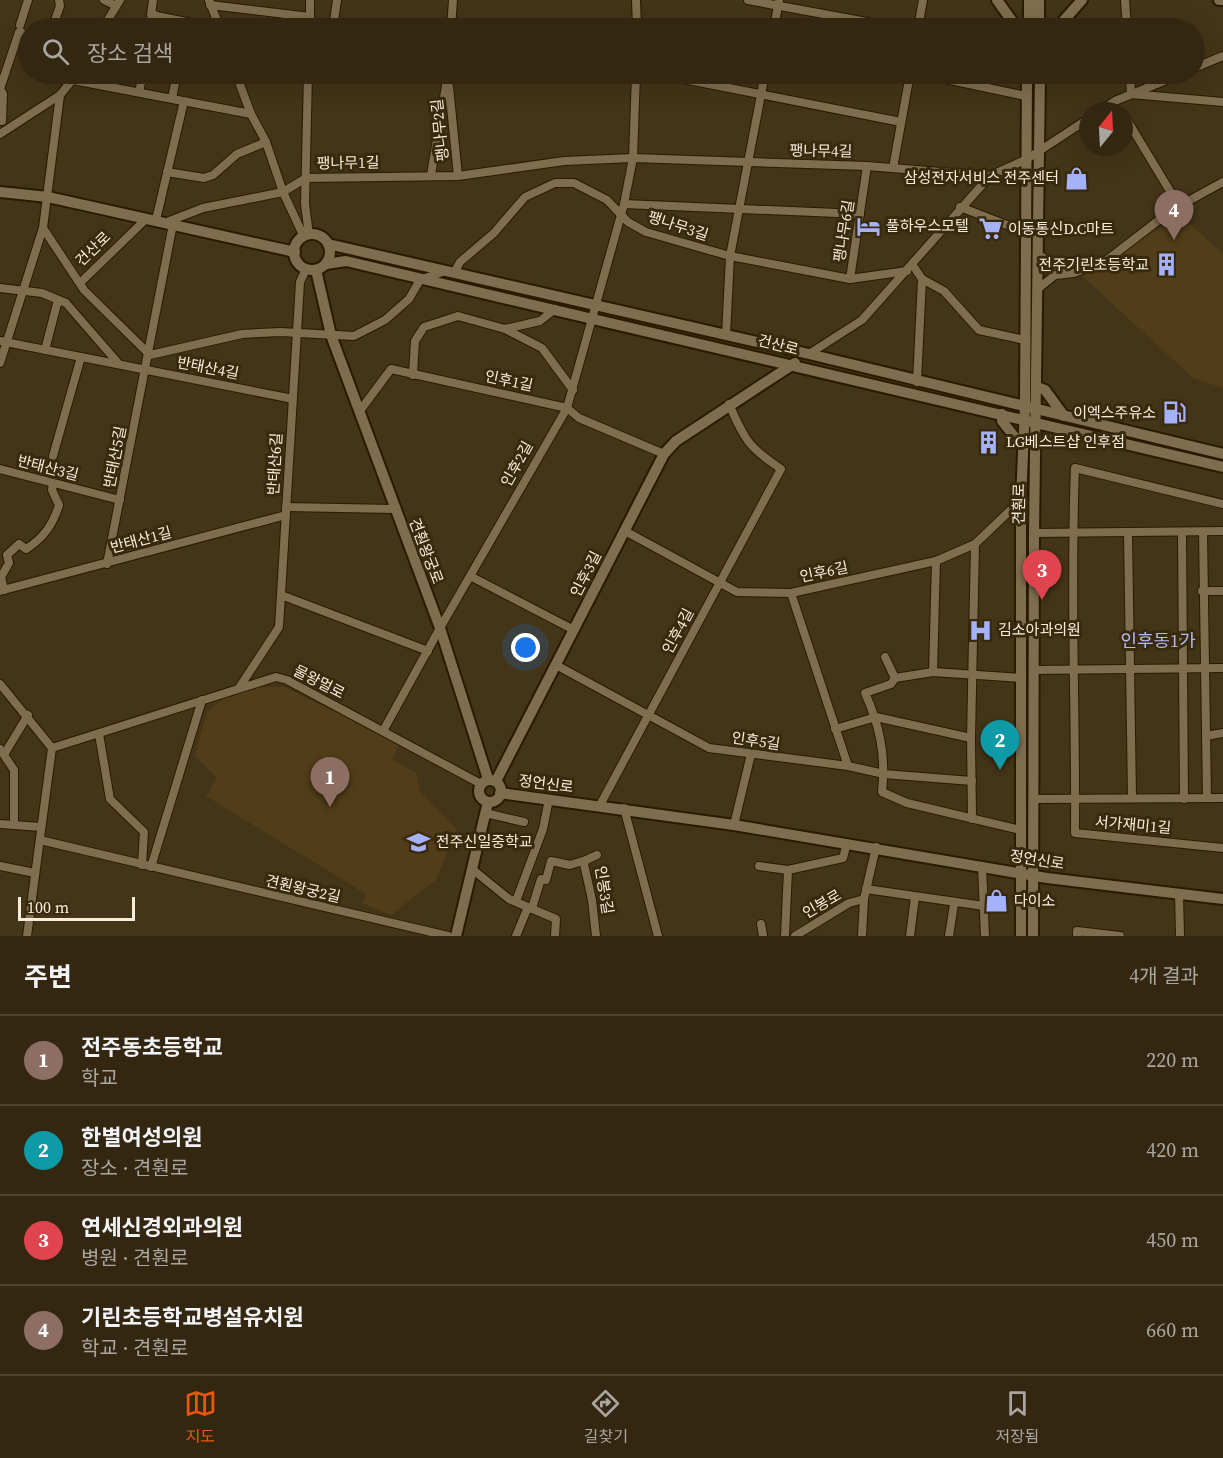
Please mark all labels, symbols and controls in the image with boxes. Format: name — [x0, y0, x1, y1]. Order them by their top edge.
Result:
search box — [18, 18, 1205, 84]
icon: search — [39, 35, 72, 68]
text: 장소 검색 — [87, 38, 173, 68]
street label: 팽나무2길 — [426, 98, 453, 162]
north arrow — [1079, 102, 1133, 156]
street label: 팽나무4길 — [789, 139, 853, 162]
street label: 팽나무1길 — [316, 151, 380, 174]
shop icon: 삼성전자서비스 전주센터 — [1064, 165, 1090, 191]
place label: 삼성전자서비스 전주센터 — [904, 167, 1059, 188]
pin: 4 — [1154, 190, 1194, 240]
street label: 팽나무6길 — [828, 198, 859, 264]
street label: 팽나무3길 — [645, 206, 711, 245]
hotel icon: 풀하우스모텔 — [855, 213, 881, 239]
place label: 풀하우스모텔 — [886, 215, 969, 236]
supermarket icon: 이동통신D.C마트 — [977, 216, 1003, 242]
place label: 이동통신D.C마트 — [1008, 218, 1114, 239]
street label: 건산로 — [70, 227, 115, 271]
building icon: 전주기린초등학교 — [1154, 252, 1180, 278]
place label: 전주기린초등학교 — [1039, 254, 1149, 275]
street label: 건산로 — [755, 329, 801, 360]
street label: 반태산4길 — [175, 351, 241, 384]
street label: 인후1길 — [483, 365, 535, 396]
fuel station icon: 이엑스주유소 — [1161, 400, 1187, 426]
place label: 이엑스주유소 — [1073, 402, 1156, 423]
street label: 반태산5길 — [98, 424, 131, 490]
building icon: LG베스트샵 인후점 — [975, 429, 1001, 455]
place label: LG베스트샵 인후점 — [1006, 431, 1125, 452]
street label: 반태산6길 — [262, 432, 287, 496]
street label: 인후2길 — [496, 437, 538, 490]
street label: 반태산3길 — [15, 450, 81, 485]
street label: 견훤로 — [1008, 483, 1029, 525]
street label: 견훤왕궁로 — [404, 515, 449, 587]
street label: 반태산1길 — [108, 521, 174, 558]
street label: 인후3길 — [565, 547, 606, 600]
pin: 3 — [1022, 550, 1062, 600]
street label: 인후6길 — [798, 556, 850, 587]
street label: 인후4길 — [657, 604, 698, 657]
hospital icon: 김소아과의원 — [967, 617, 993, 643]
place label: 김소아과의원 — [998, 619, 1081, 640]
district label: 인후동1가 — [1120, 628, 1196, 653]
your location — [511, 633, 540, 662]
street label: 물왕멀로 — [290, 660, 349, 703]
pin: 2 — [980, 720, 1020, 770]
street label: 인후5길 — [730, 727, 782, 754]
pin: 1 — [310, 758, 350, 807]
street label: 정언신로 — [517, 770, 575, 797]
street label: 서가재미1길 — [1094, 811, 1172, 838]
school or university icon: 전주신일중학교 — [405, 829, 431, 855]
place label: 전주신일중학교 — [436, 831, 533, 852]
street label: 정언신로 — [1008, 845, 1066, 874]
street label: 인봉3길 — [590, 864, 619, 916]
street label: 견훤왕궁2길 — [263, 870, 343, 907]
street label: 인봉로 — [799, 884, 845, 923]
shop icon: 다이소 — [983, 888, 1009, 914]
place label: 다이소 — [1014, 890, 1056, 911]
scale bar — [18, 894, 135, 922]
text: 100 m — [27, 896, 69, 918]
text: 주변 — [24, 959, 72, 995]
text: 4개 결과 — [1129, 962, 1199, 990]
text: 전주동초등학교 — [81, 1032, 223, 1062]
text: 1 — [38, 1046, 49, 1074]
text: 220 m — [1146, 1046, 1199, 1074]
text: 학교 — [81, 1064, 118, 1092]
text: 한별여성의원 — [81, 1122, 202, 1152]
text: 2 — [38, 1136, 49, 1164]
text: 420 m — [1146, 1136, 1199, 1164]
text: 장소 · 견훤로 — [81, 1154, 188, 1182]
text: 연세신경외과의원 — [81, 1212, 243, 1242]
text: 3 — [38, 1226, 49, 1254]
text: 450 m — [1146, 1226, 1199, 1254]
text: 병원 · 견훤로 — [81, 1244, 188, 1272]
text: 기린초등학교병설유치원 — [81, 1302, 304, 1332]
text: 4 — [38, 1316, 49, 1344]
text: 660 m — [1146, 1316, 1199, 1344]
text: 학교 · 견훤로 — [81, 1334, 188, 1362]
tab: 지도 — [184, 1387, 217, 1447]
tab: 길찾기 — [584, 1387, 628, 1447]
tab: 저장됨 — [995, 1387, 1039, 1447]

